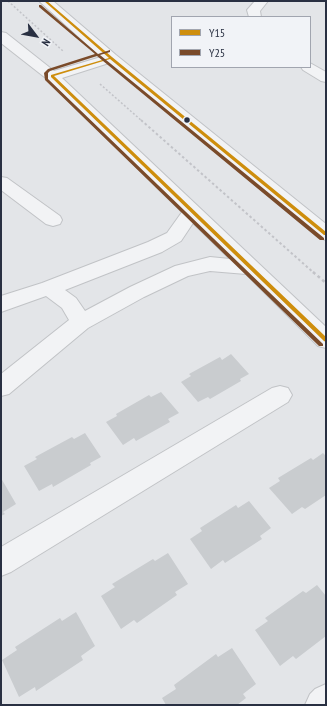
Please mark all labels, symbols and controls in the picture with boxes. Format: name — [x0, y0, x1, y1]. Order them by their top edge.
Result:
north arrow — [16, 16, 56, 56]
legend — [171, 16, 311, 68]
text: Y15 — [209, 25, 225, 40]
text: N — [39, 36, 54, 49]
text: Y25 — [209, 45, 225, 60]
unlabelled marker — [182, 115, 192, 125]

